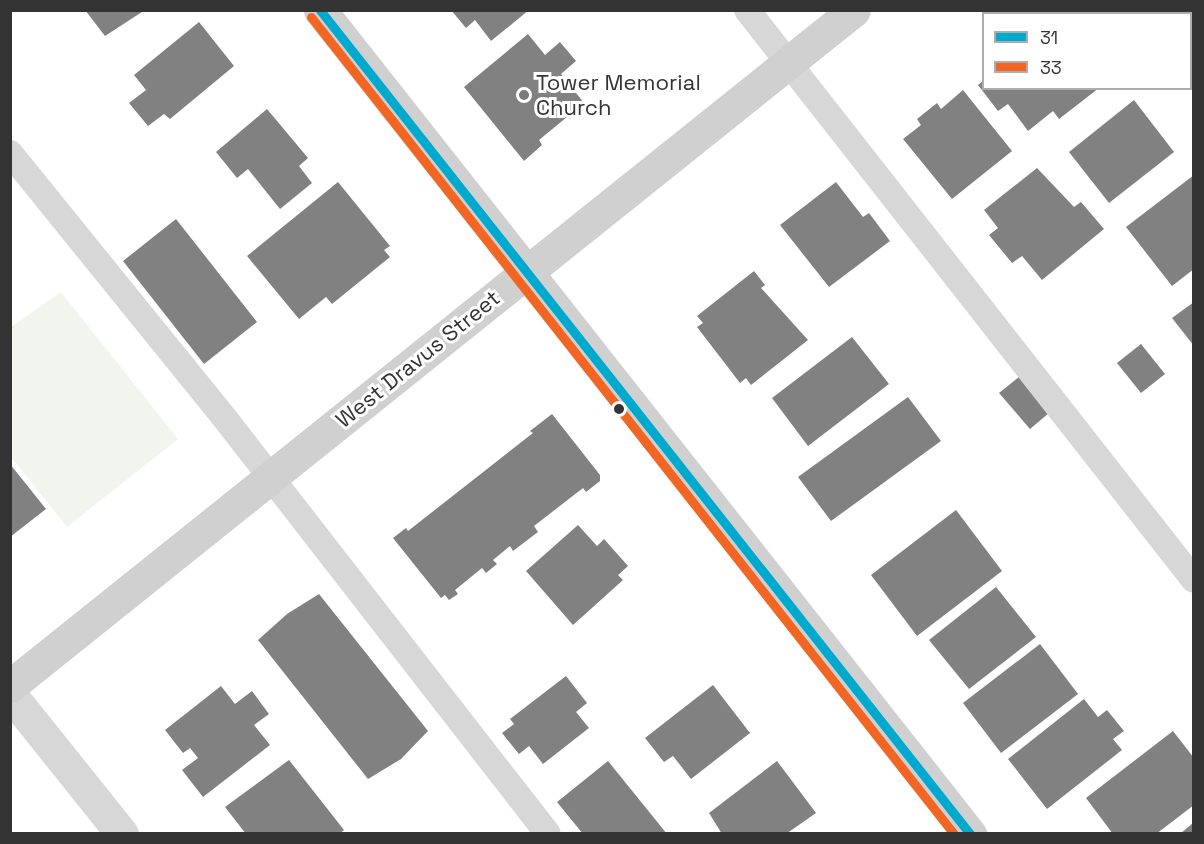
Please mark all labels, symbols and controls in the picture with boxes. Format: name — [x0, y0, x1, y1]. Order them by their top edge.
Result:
legend — [982, 12, 1192, 90]
text: 31 — [1040, 26, 1058, 49]
text: 33 — [1040, 56, 1062, 79]
place label: Tower Memorial Church — [536, 69, 701, 120]
marker: Tower Memorial Church — [517, 88, 531, 102]
street label: West Dravus Street — [331, 285, 505, 433]
unlabelled marker — [613, 403, 625, 415]

